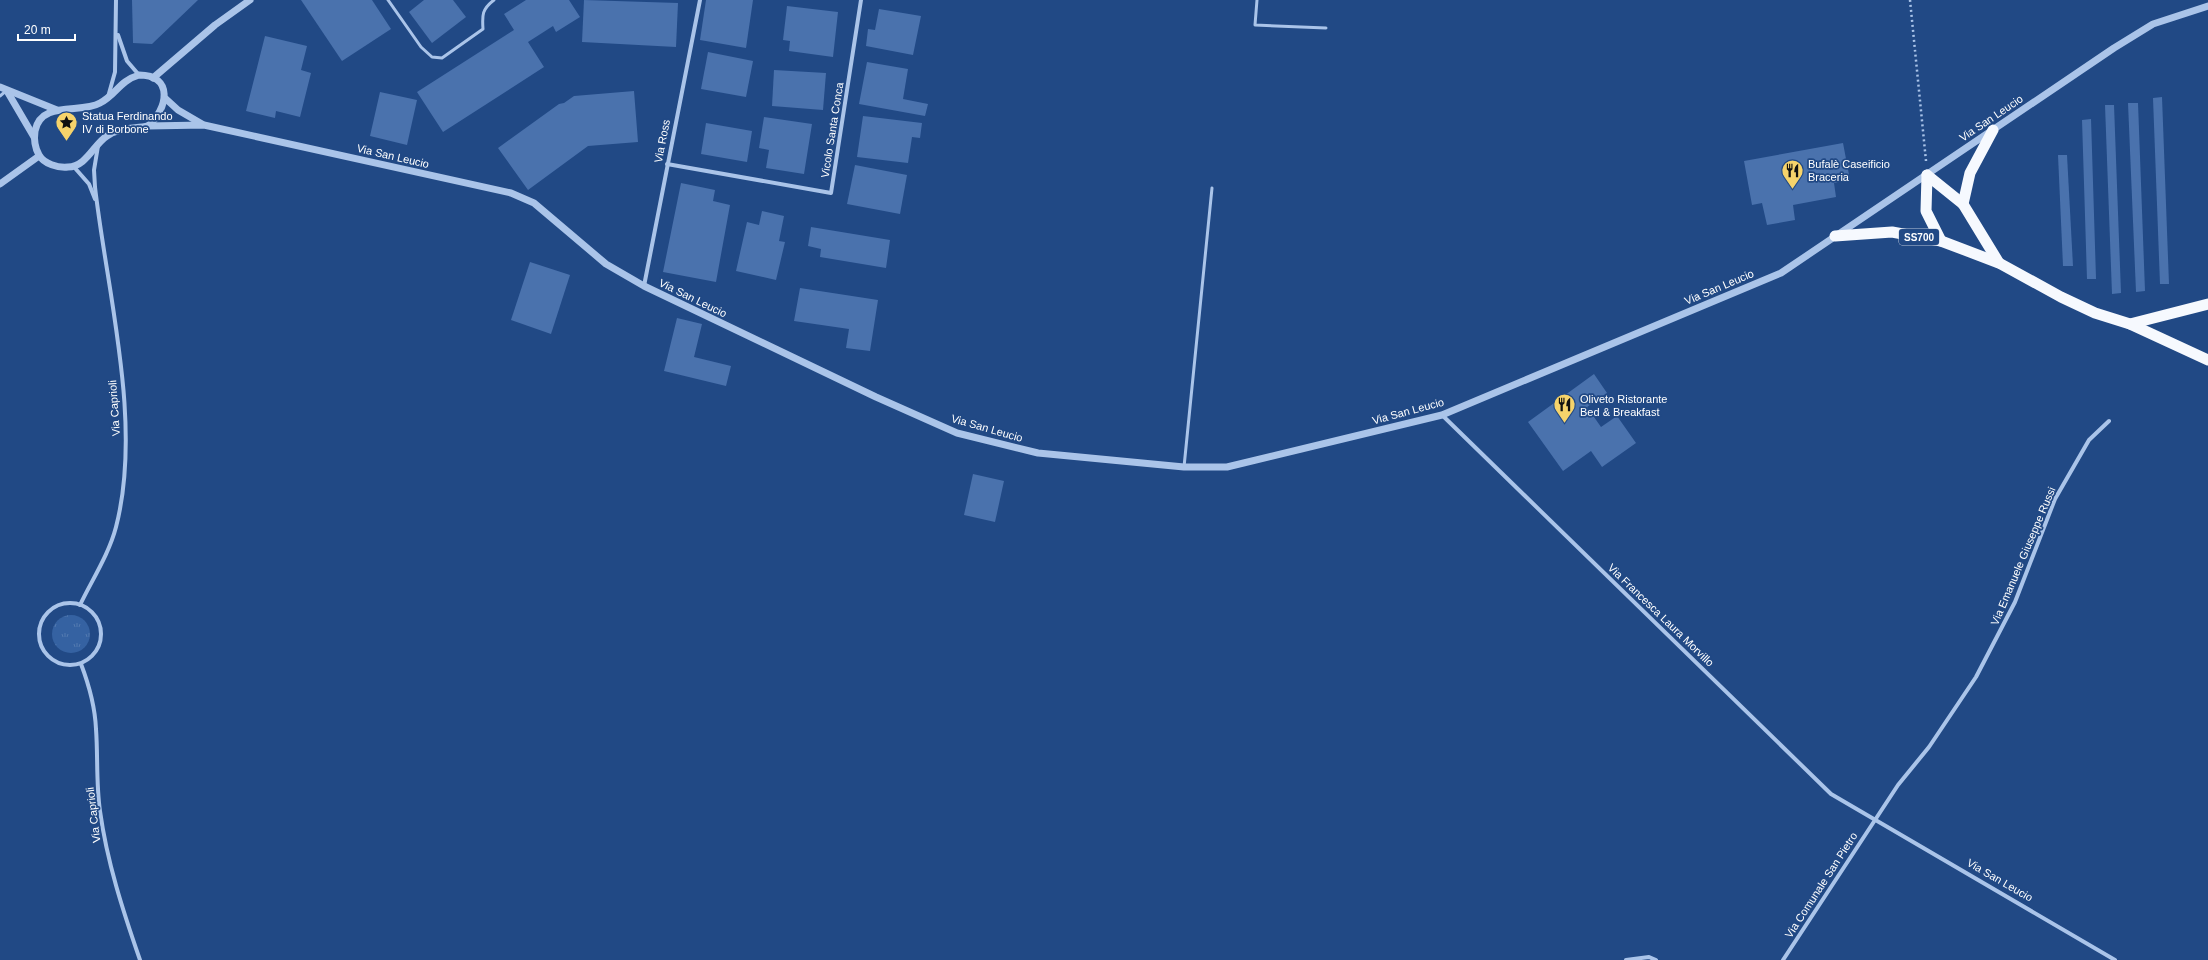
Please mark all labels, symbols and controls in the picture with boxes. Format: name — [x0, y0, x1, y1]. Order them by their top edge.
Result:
scale bar — [18, 16, 75, 42]
text: 20 m — [24, 23, 51, 37]
street label: Vicolo Santa Conca — [819, 81, 846, 179]
street label: Via San Leucio — [1957, 92, 2025, 144]
place icon: Statua Ferdinando IV di Borbone — [53, 109, 79, 142]
place label: Statua Ferdinando IV di Borbone — [82, 110, 173, 135]
street label: Via Ross — [652, 118, 672, 164]
street label: Via San Leucio — [356, 142, 430, 170]
restaurant icon: Bufalè Caseificio Braceria — [1779, 157, 1805, 190]
place label: Bufalè Caseificio Braceria — [1808, 158, 1890, 183]
road number: SS700 — [1899, 229, 1939, 245]
street label: Via San Leucio — [1683, 267, 1755, 307]
street label: Via San Leucio — [657, 276, 729, 320]
street label: Via Caprioli — [106, 380, 122, 436]
restaurant icon: Oliveto Ristorante Bed & Breakfast — [1551, 392, 1577, 425]
place label: Oliveto Ristorante Bed & Breakfast — [1580, 393, 1667, 418]
street label: Via San Leucio — [1371, 396, 1445, 426]
street label: Via San Leucio — [950, 412, 1024, 444]
street label: Via Emanuele Giuseppe Russi — [1988, 485, 2058, 627]
street label: Via Francesca Laura Morvillo — [1606, 561, 1716, 669]
street label: Via Caprioli — [84, 786, 102, 844]
street label: Via Comunale San Pietro — [1782, 830, 1860, 940]
street label: Via San Leucio — [1965, 856, 2035, 904]

